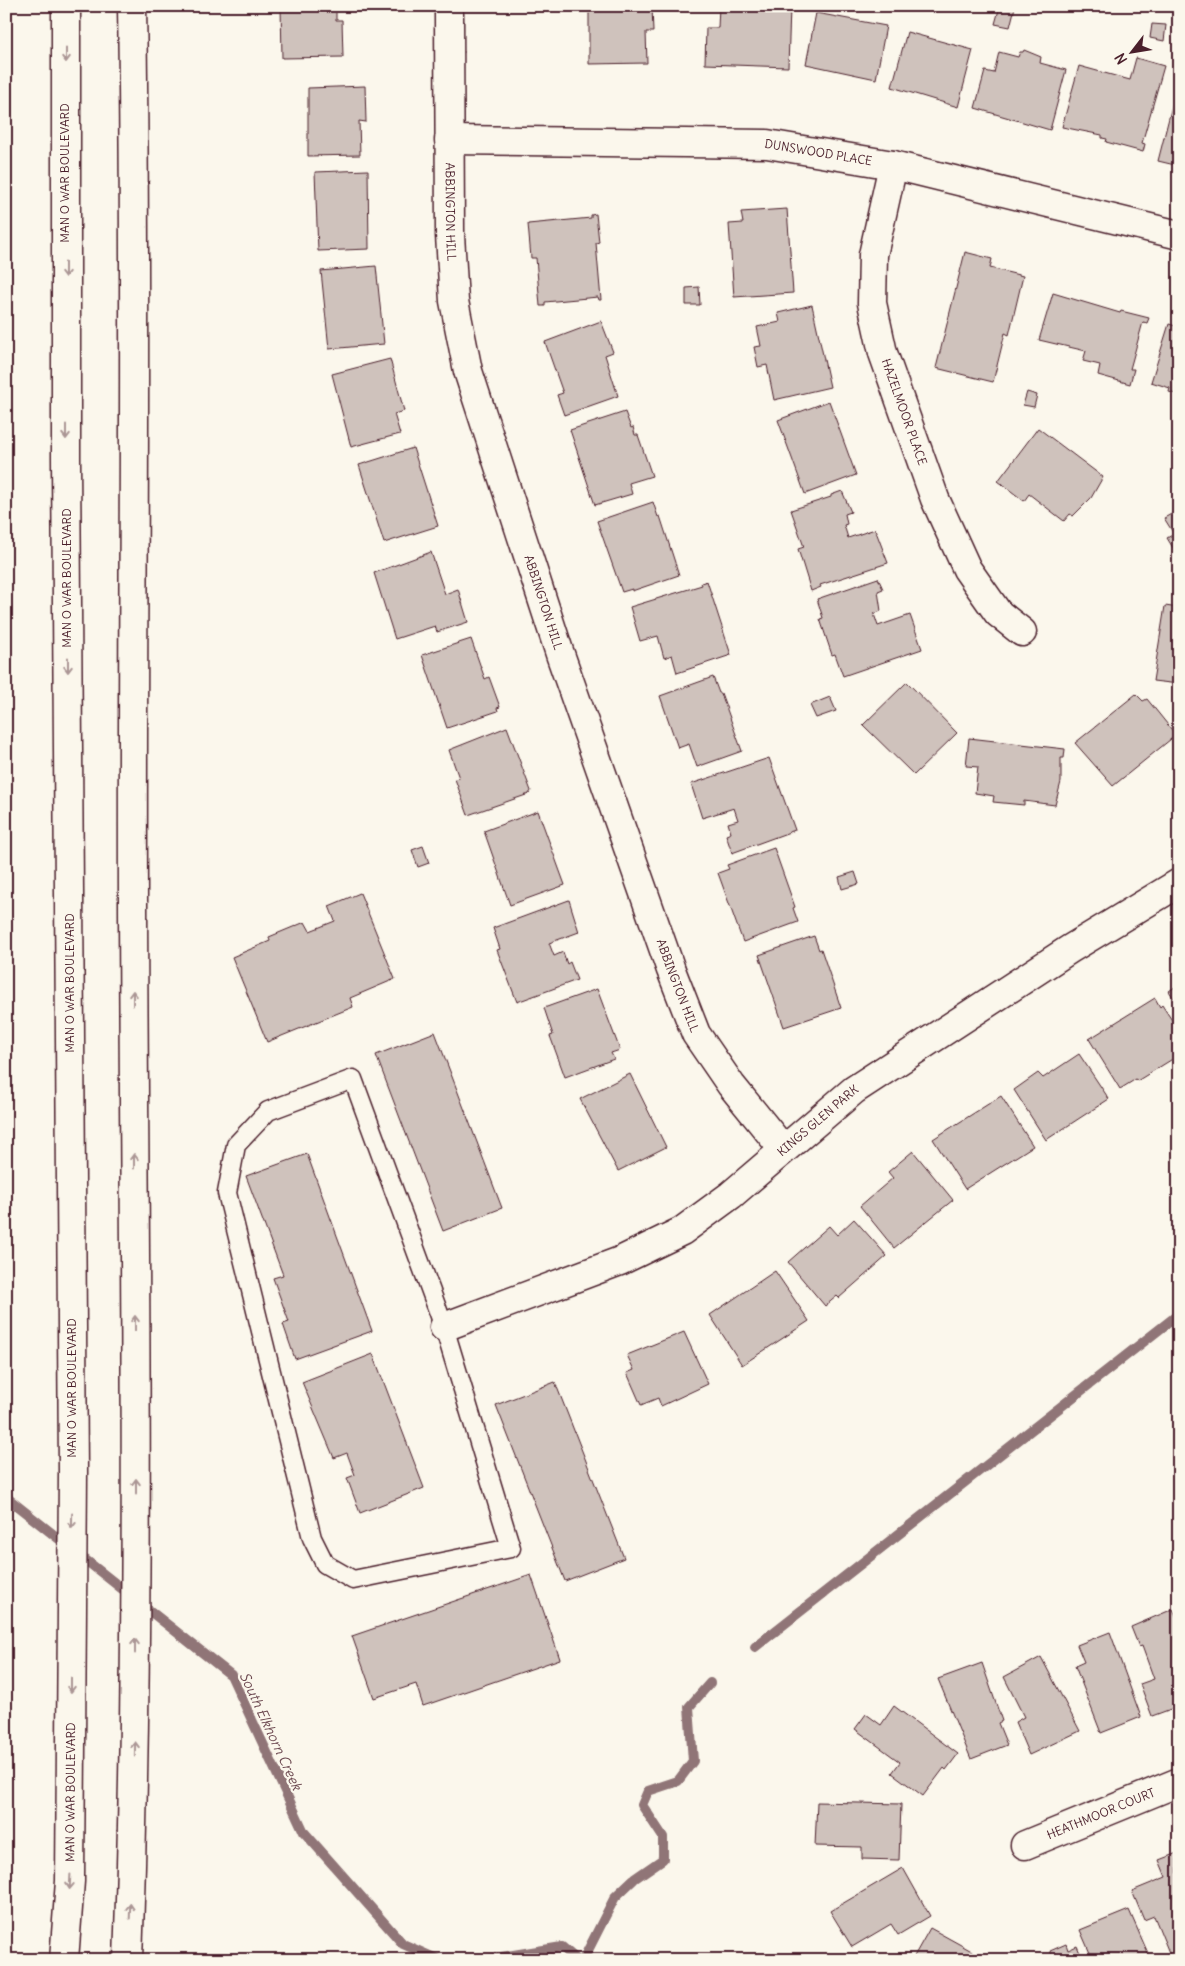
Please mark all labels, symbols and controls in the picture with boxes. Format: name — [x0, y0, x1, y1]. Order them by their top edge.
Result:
north arrow — [1108, 28, 1158, 78]
one-way arrow — [61, 46, 71, 63]
text: N — [1111, 50, 1131, 67]
street label: MAN O WAR BOULEVARD — [57, 103, 72, 243]
street label: DUNSWOOD PLACE — [763, 136, 873, 168]
street label: ABBINGTON HILL — [443, 163, 460, 262]
one-way arrow — [60, 262, 70, 278]
street label: HAZELMOOR PLACE — [879, 357, 930, 467]
one-way arrow — [61, 424, 71, 440]
street label: MAN O WAR BOULEVARD — [59, 508, 74, 648]
street label: ABBINGTON HILL — [521, 553, 566, 652]
one-way arrow — [63, 656, 73, 673]
street label: MAN O WAR BOULEVARD — [62, 913, 77, 1053]
street label: ABBINGTON HILL — [654, 937, 703, 1035]
one-way arrow — [128, 991, 138, 1007]
street label: KINGS GLEN PARK — [774, 1081, 861, 1159]
one-way arrow — [129, 1153, 139, 1170]
one-way arrow — [130, 1316, 140, 1332]
street label: MAN O WAR BOULEVARD — [64, 1318, 79, 1458]
one-way arrow — [131, 1478, 141, 1494]
one-way arrow — [67, 1512, 77, 1528]
one-way arrow — [131, 1638, 140, 1654]
water label: South Elkhorn Creek — [236, 1669, 307, 1794]
one-way arrow — [66, 1676, 76, 1692]
street label: MAN O WAR BOULEVARD — [62, 1722, 78, 1862]
one-way arrow — [130, 1741, 140, 1757]
street label: HEATHMOOR COURT — [1044, 1785, 1157, 1842]
one-way arrow — [65, 1874, 74, 1890]
one-way arrow — [125, 1903, 134, 1919]

